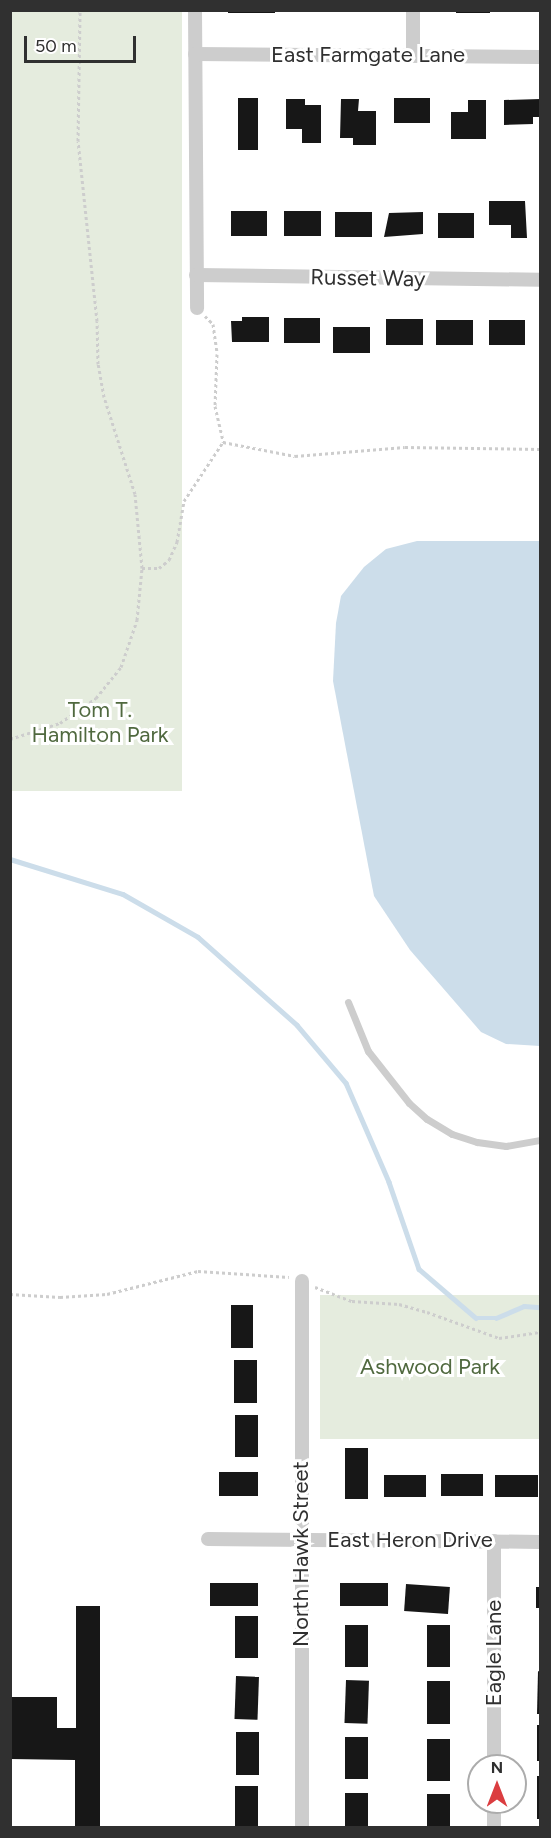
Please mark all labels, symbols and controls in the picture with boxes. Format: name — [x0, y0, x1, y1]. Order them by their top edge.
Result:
scale bar — [27, 24, 140, 62]
text: 50 m — [35, 35, 77, 57]
street label: East Farmgate Lane — [271, 42, 465, 68]
street label: Russet Way — [310, 264, 426, 292]
park label: Tom T. Hamilton Park — [32, 696, 168, 748]
park label: Ashwood Park — [360, 1354, 500, 1380]
street label: North Hawk Street — [288, 1461, 314, 1647]
street label: East Heron Drive — [327, 1527, 493, 1553]
street label: Eagle Lane — [481, 1600, 507, 1706]
north arrow — [467, 1754, 527, 1814]
text: N — [491, 1758, 503, 1777]

